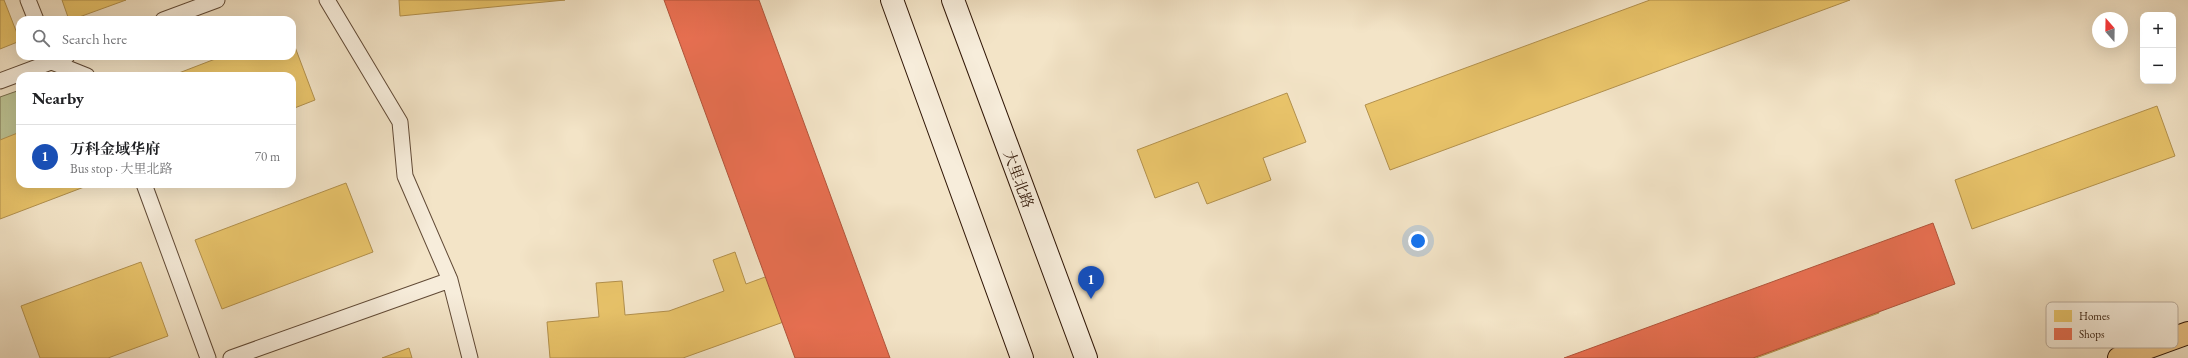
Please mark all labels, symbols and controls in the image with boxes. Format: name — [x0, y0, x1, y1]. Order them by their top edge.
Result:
north arrow — [2092, 12, 2128, 48]
map controls — [2140, 12, 2176, 84]
button: + — [2140, 12, 2176, 48]
search box — [16, 16, 296, 60]
icon: search — [30, 27, 52, 49]
text: Search here — [62, 29, 127, 48]
button: − — [2140, 48, 2176, 84]
text: Nearby — [32, 87, 84, 109]
text: 万科金域华府 — [70, 139, 160, 158]
text: 1 — [42, 148, 48, 165]
text: 70 m — [255, 148, 280, 165]
street label: 大里北路 — [1000, 148, 1038, 210]
text: Bus stop · 大里北路 — [70, 160, 173, 177]
your location — [1408, 231, 1428, 251]
pin: 1 — [1078, 266, 1104, 299]
legend — [2046, 302, 2178, 348]
text: Homes — [2079, 309, 2110, 323]
text: Shops — [2079, 327, 2105, 341]

